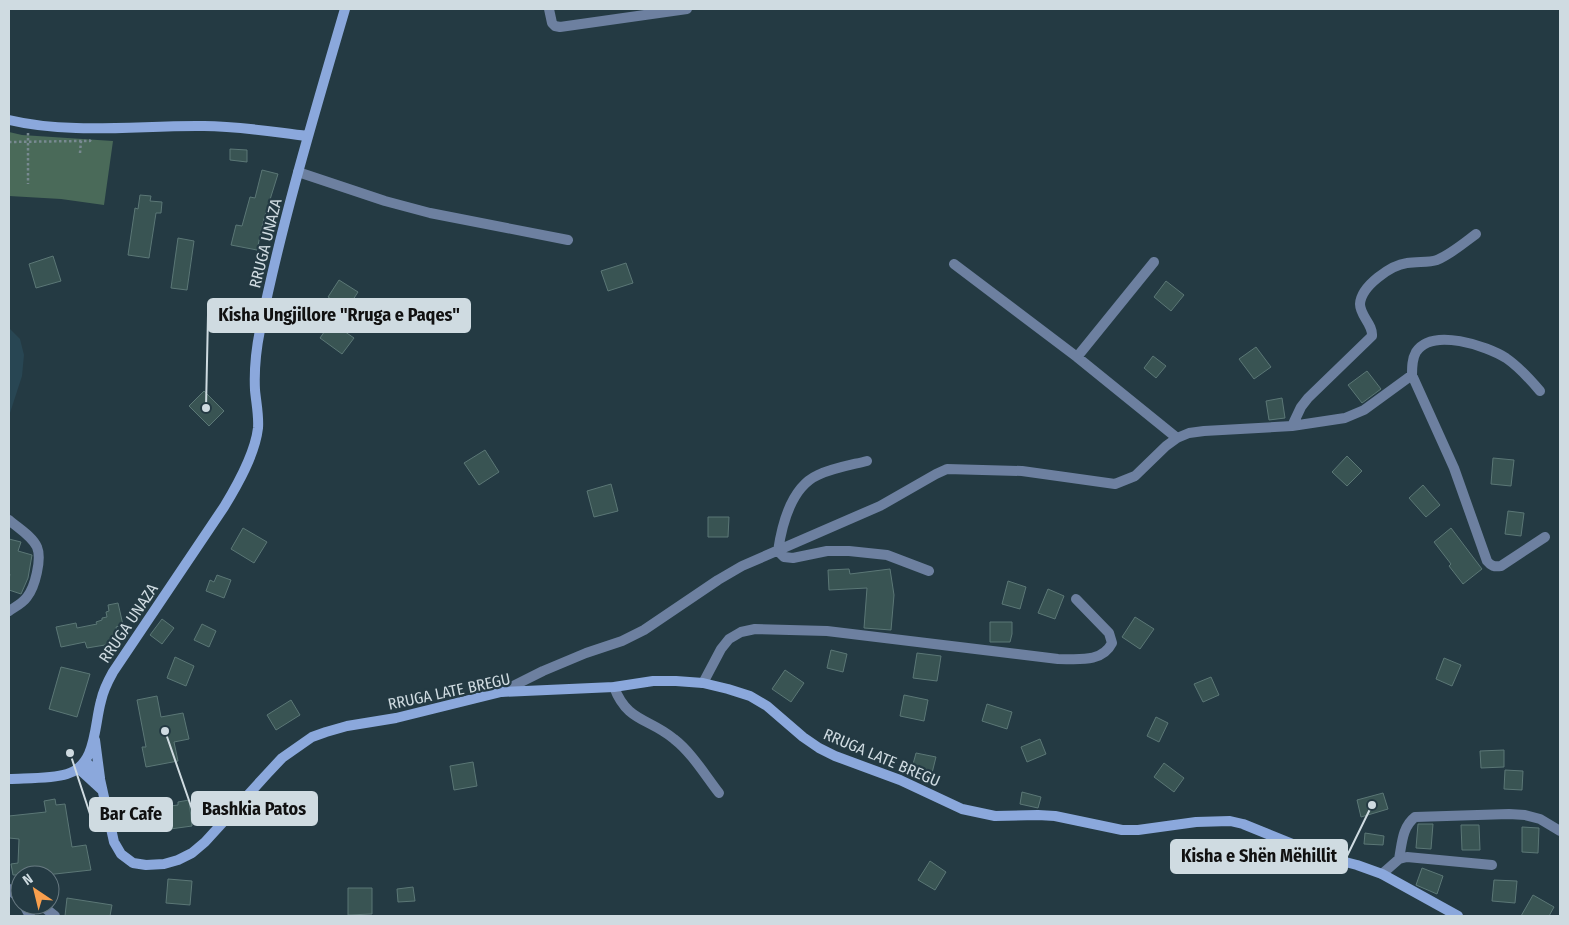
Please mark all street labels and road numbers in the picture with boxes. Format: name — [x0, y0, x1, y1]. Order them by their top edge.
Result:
street label: RRUGA UNAZA — [245, 196, 286, 290]
street label: RRUGA UNAZA — [95, 580, 162, 667]
street label: RRUGA LATE BREGU — [386, 669, 512, 714]
street label: RRUGA LATE BREGU — [821, 724, 943, 791]

